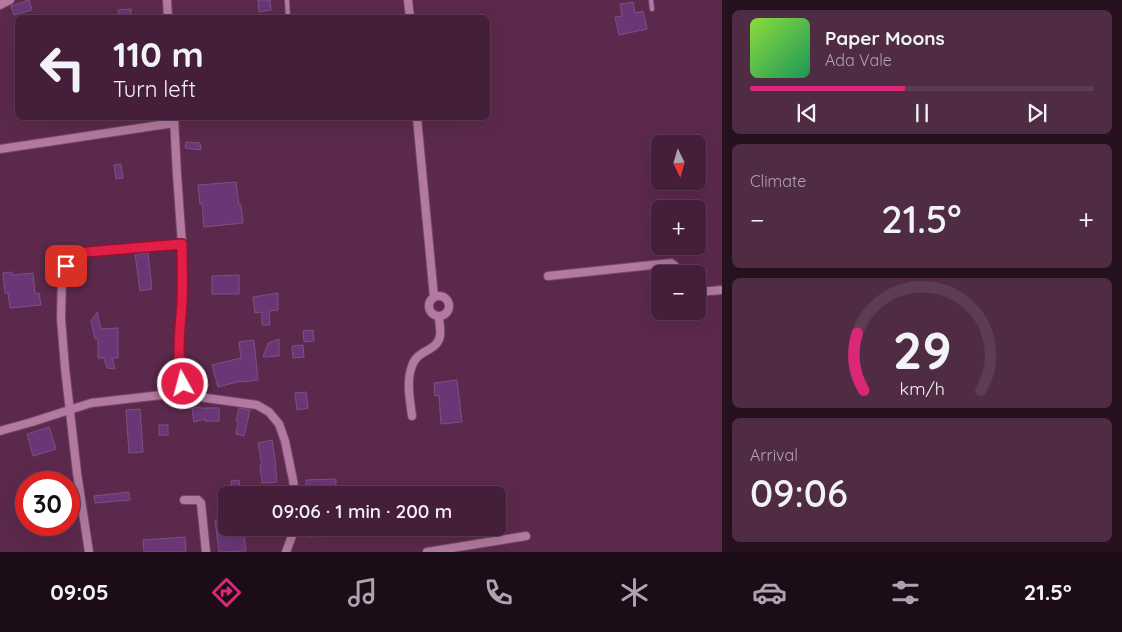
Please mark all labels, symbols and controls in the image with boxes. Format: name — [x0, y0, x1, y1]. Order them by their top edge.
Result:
text: Paper Moons — [825, 26, 945, 50]
text: 110 m — [113, 32, 204, 76]
icon: left — [30, 35, 95, 100]
text: Ada Vale — [825, 50, 892, 70]
text: Turn left — [113, 75, 196, 103]
icon: previous — [793, 99, 821, 127]
icon: pause — [908, 99, 936, 127]
icon: next — [1023, 99, 1051, 127]
north arrow — [651, 135, 706, 190]
map controls — [651, 135, 706, 320]
text: Climate — [750, 171, 806, 191]
text: 21.5° — [881, 195, 962, 243]
button: + — [651, 200, 706, 255]
text: − — [750, 202, 765, 237]
text: + — [1078, 202, 1094, 237]
pin — [45, 245, 87, 287]
icon: arrive — [52, 252, 80, 280]
button: − — [651, 265, 706, 320]
text: 29 — [892, 317, 952, 382]
position arrow — [156, 357, 208, 409]
text: km/h — [899, 377, 945, 399]
text: Arrival — [750, 445, 798, 465]
text: 09:06 — [750, 469, 848, 517]
speed limit sign: 30 — [15, 471, 80, 536]
text: 09:06 · 1 min · 200 m — [272, 499, 452, 523]
icon: directions — [209, 575, 244, 610]
icon: music — [345, 575, 380, 610]
icon: phone — [481, 575, 516, 610]
icon: climate — [617, 575, 652, 610]
icon: car — [752, 575, 787, 610]
icon: filters — [888, 575, 923, 610]
text: 09:05 — [50, 578, 109, 606]
text: 21.5° — [1024, 578, 1072, 606]

